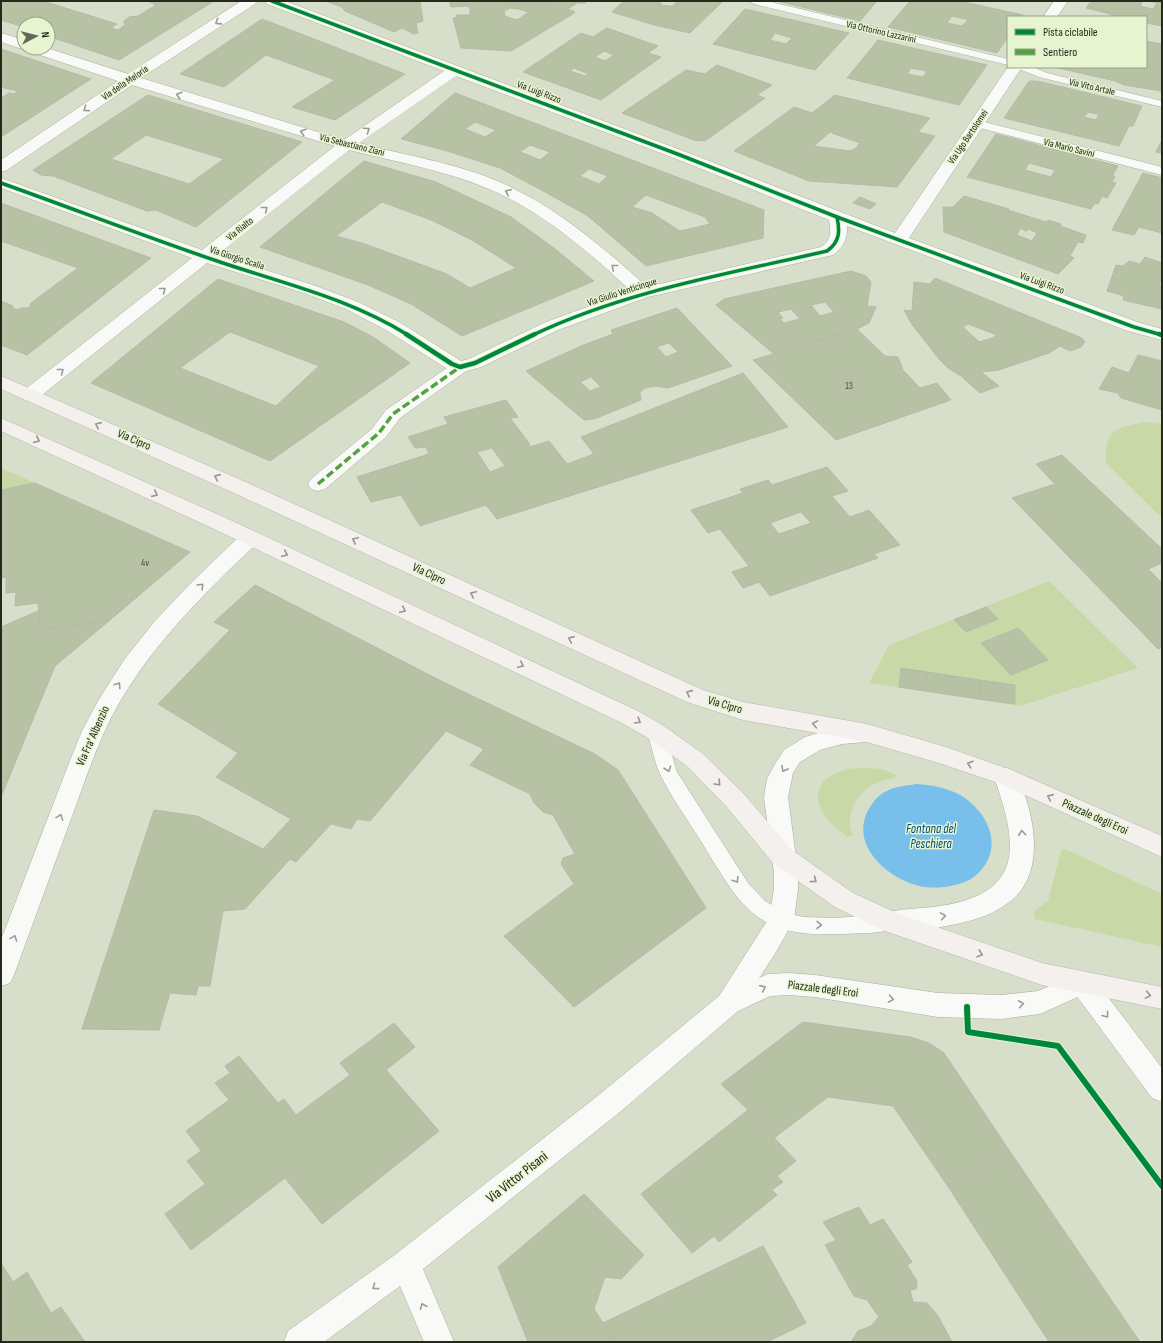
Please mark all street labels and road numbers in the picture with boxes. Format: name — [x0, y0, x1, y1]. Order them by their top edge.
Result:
street label: Via Ottorino Lazzarini — [845, 18, 917, 46]
street label: Via della Meloria — [99, 63, 151, 103]
street label: Via Vito Artale — [1068, 76, 1116, 98]
street label: Via Luigi Rizzo — [515, 78, 563, 106]
street label: Via Ugo Bartolomei — [945, 107, 991, 167]
street label: Via Sebastiano Ziani — [318, 131, 386, 159]
street label: Via Mario Savini — [1042, 136, 1096, 160]
street label: Via Rialto — [224, 215, 256, 243]
street label: Via Giorgio Scalia — [208, 244, 266, 273]
street label: Via Luigi Rizzo — [1018, 269, 1066, 297]
street label: Via Giulio Venticinque — [586, 275, 658, 309]
street label: Via Cipro — [115, 426, 153, 454]
street label: Via Cipro — [410, 560, 448, 588]
street label: Via Cipro — [706, 693, 744, 717]
street label: Via Fra' Albenzio — [73, 704, 113, 768]
street label: Piazzale degli Eroi — [1060, 796, 1130, 838]
street label: Piazzale degli Eroi — [787, 977, 859, 1001]
street label: Via Vittor Pisani — [483, 1148, 551, 1206]

